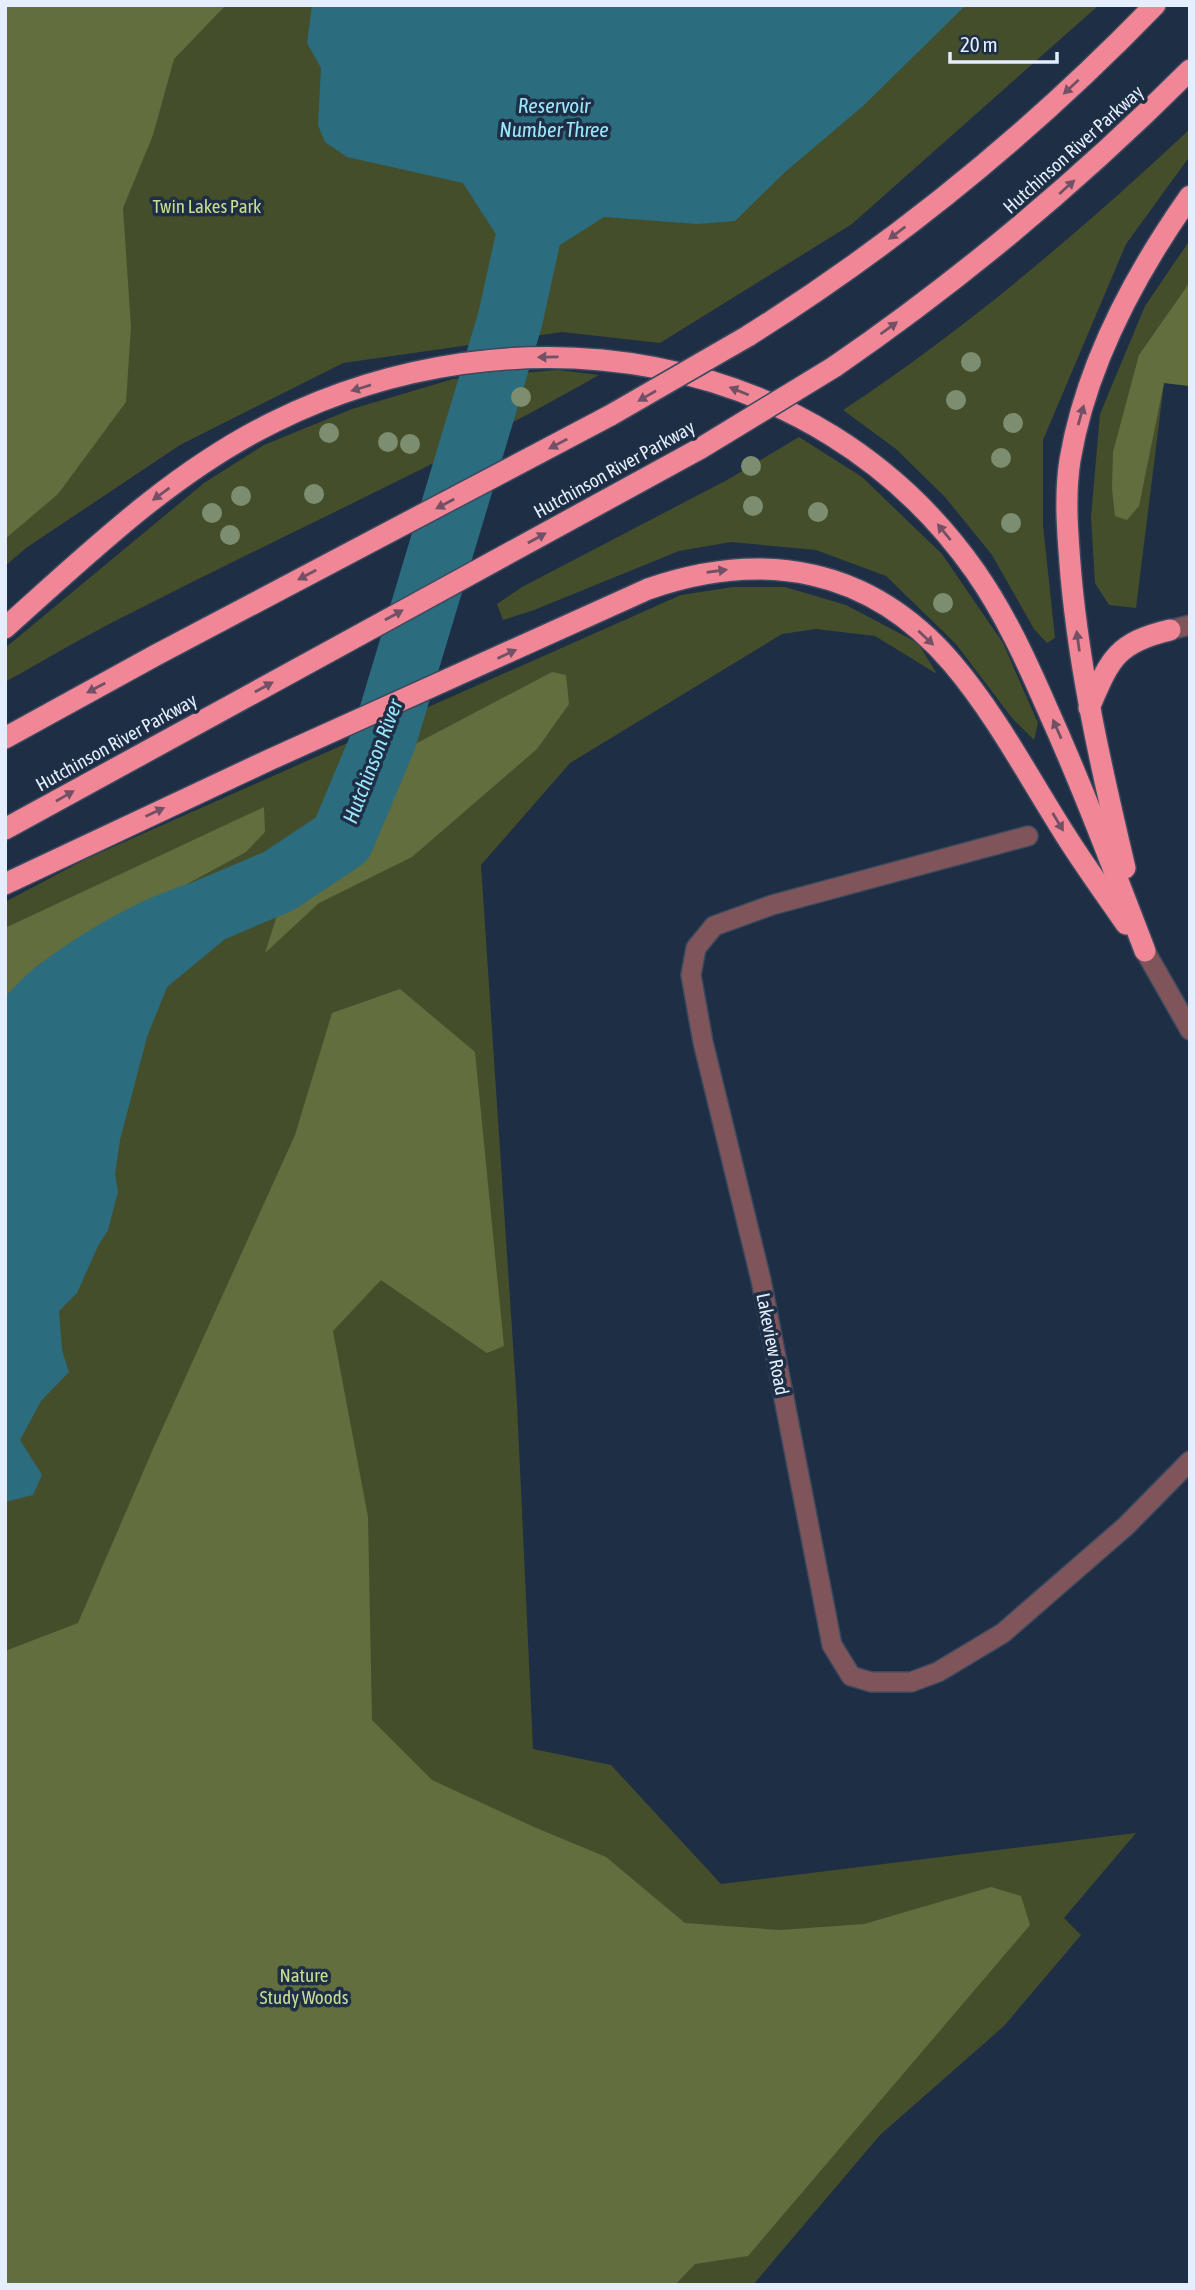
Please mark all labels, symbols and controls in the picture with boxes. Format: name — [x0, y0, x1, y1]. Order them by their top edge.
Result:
scale bar — [950, 21, 1057, 65]
text: 20 m — [960, 32, 998, 56]
one-way arrow — [1063, 79, 1080, 95]
street label: Hutchinson River Parkway — [999, 80, 1148, 218]
water label: Reservoir Number Three — [499, 93, 609, 141]
one-way arrow — [1059, 179, 1076, 195]
park label: Twin Lakes Park — [153, 195, 262, 217]
one-way arrow — [887, 226, 906, 240]
one-way arrow — [880, 321, 899, 335]
one-way arrow — [537, 351, 559, 363]
one-way arrow — [350, 384, 371, 394]
one-way arrow — [728, 386, 749, 397]
one-way arrow — [637, 390, 657, 402]
one-way arrow — [1076, 404, 1086, 425]
street label: Hutchinson River Parkway — [530, 416, 698, 522]
one-way arrow — [549, 438, 568, 450]
one-way arrow — [152, 487, 170, 501]
one-way arrow — [435, 498, 455, 510]
one-way arrow — [937, 524, 952, 542]
one-way arrow — [527, 532, 547, 543]
one-way arrow — [707, 565, 729, 576]
one-way arrow — [297, 569, 317, 581]
one-way arrow — [385, 610, 405, 622]
one-way arrow — [917, 630, 935, 646]
one-way arrow — [1072, 630, 1083, 652]
one-way arrow — [497, 648, 517, 660]
one-way arrow — [255, 681, 274, 693]
one-way arrow — [86, 682, 106, 693]
street label: Hutchinson River Parkway — [32, 689, 200, 795]
water label: Hutchinson River — [337, 695, 407, 826]
one-way arrow — [1051, 719, 1063, 739]
one-way arrow — [55, 789, 74, 802]
one-way arrow — [145, 806, 165, 818]
one-way arrow — [1052, 813, 1064, 832]
street label: Lakeview Road — [752, 1291, 794, 1397]
park label: Nature Study Woods — [260, 1964, 349, 2008]

